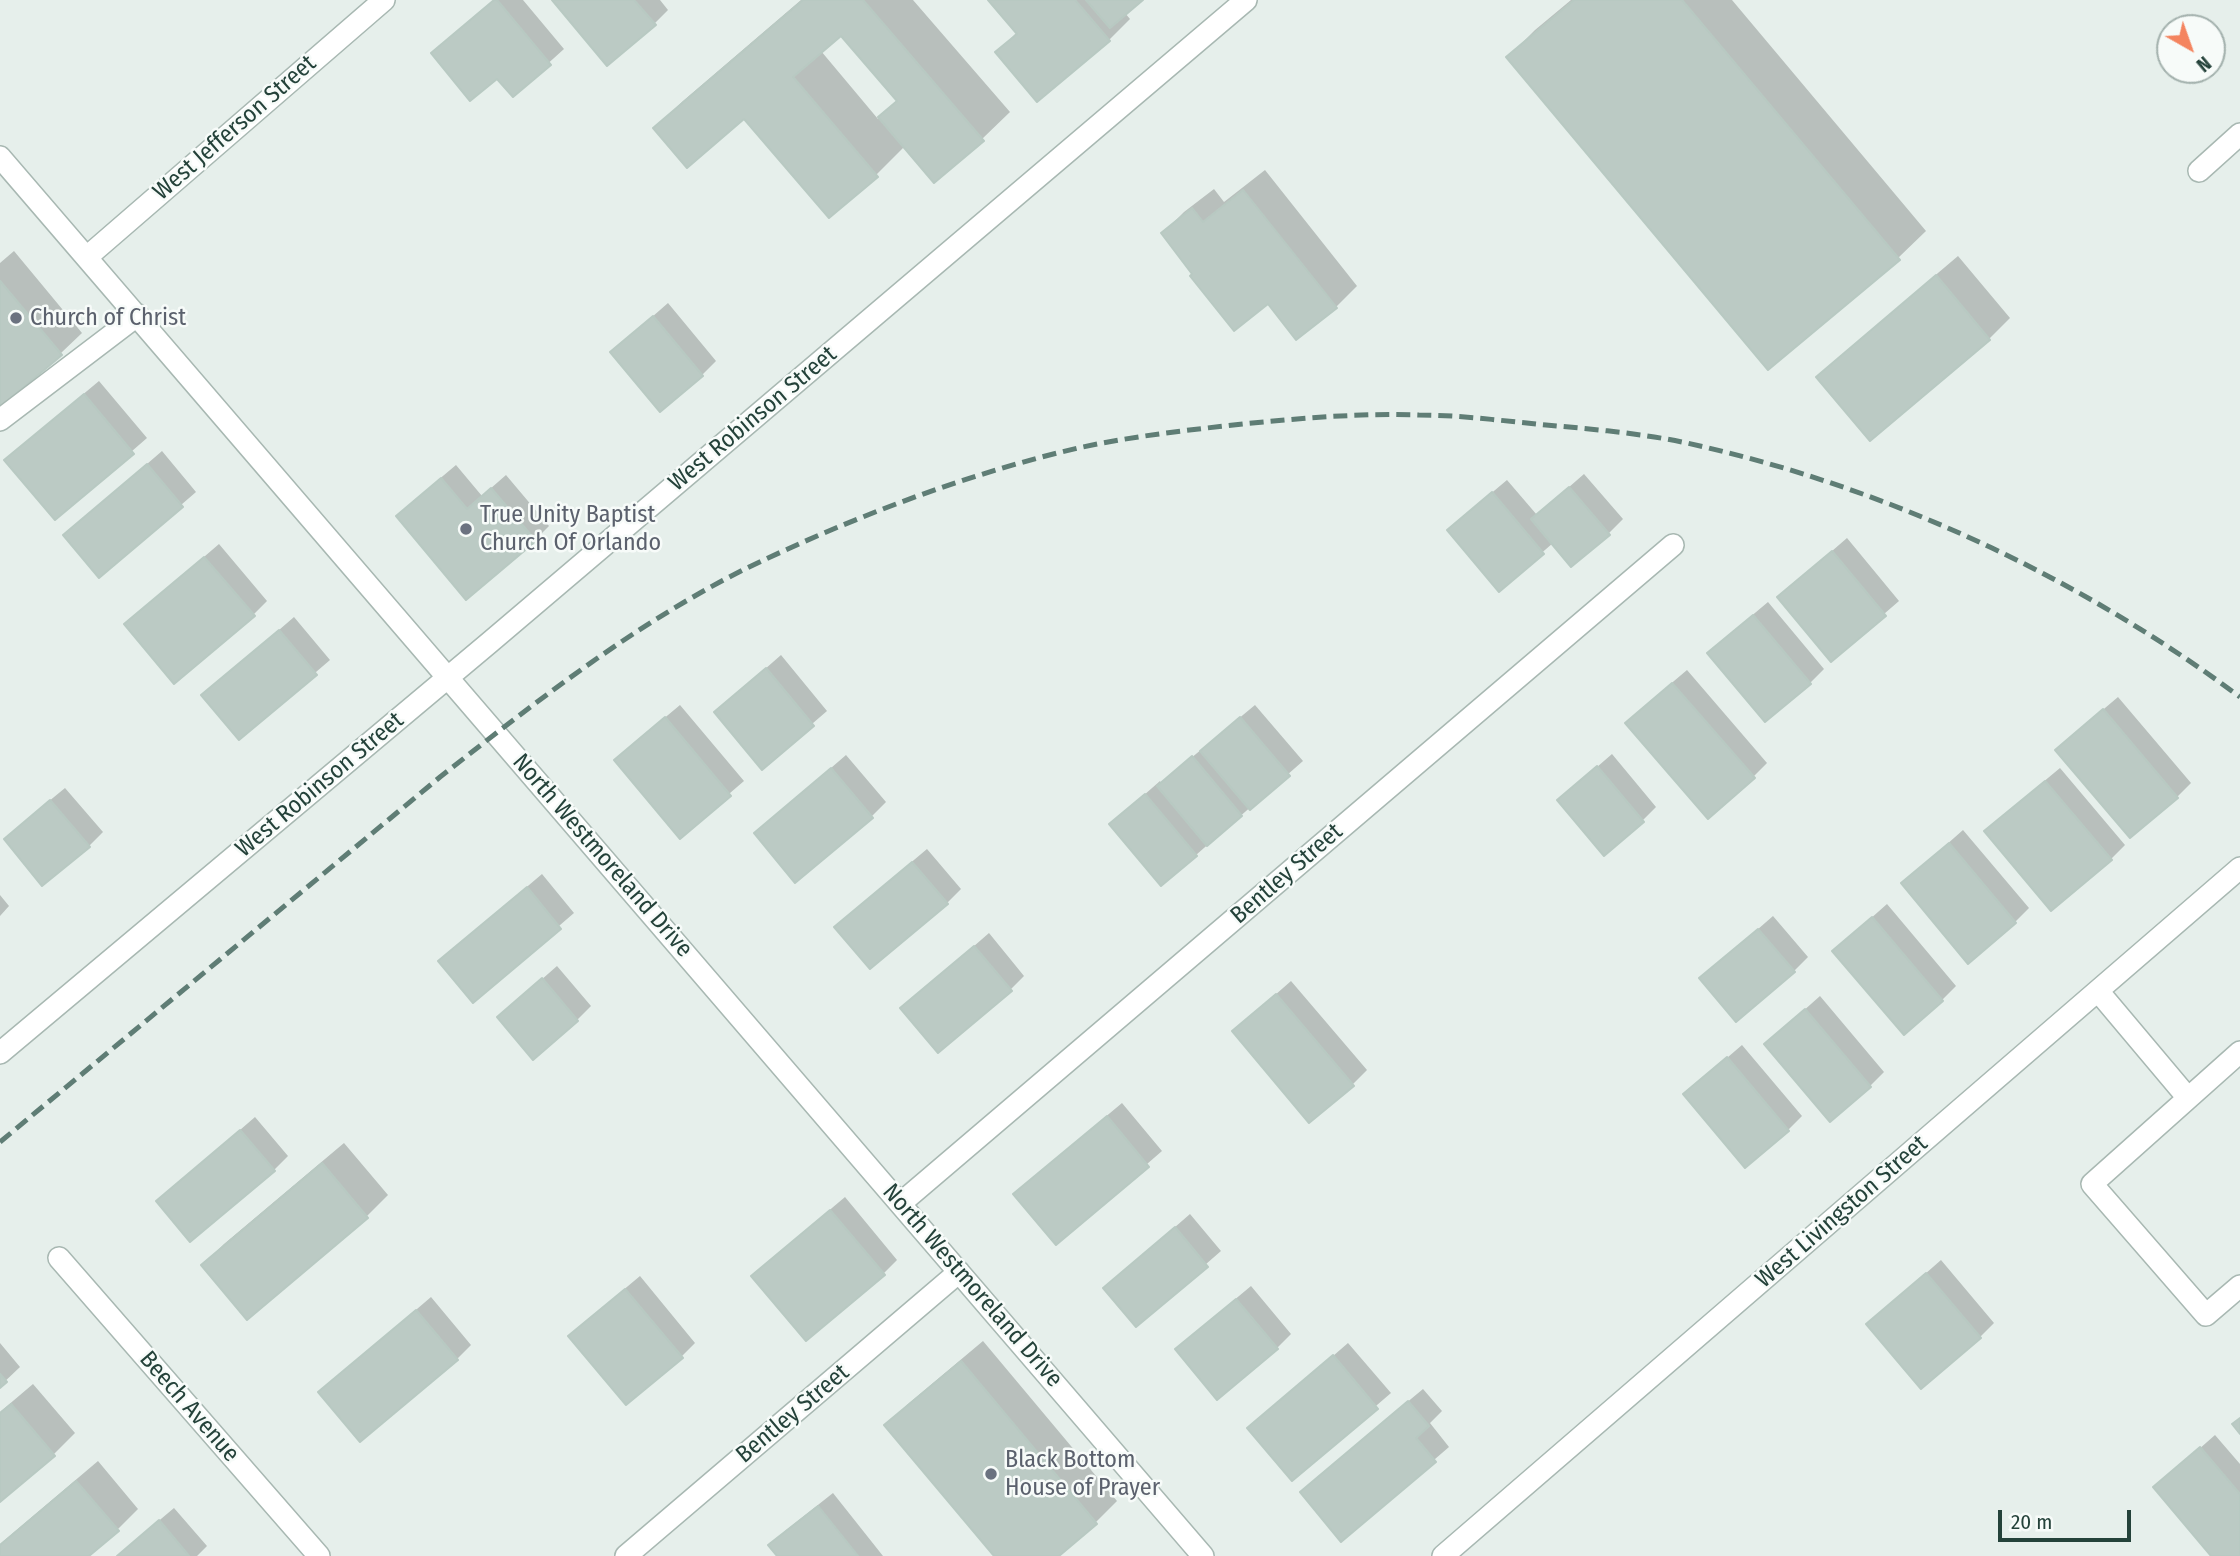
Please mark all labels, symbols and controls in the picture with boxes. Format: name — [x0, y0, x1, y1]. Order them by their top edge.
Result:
north arrow — [2156, 14, 2226, 84]
street label: West Jefferson Street — [148, 49, 322, 207]
text: N — [2192, 51, 2215, 76]
place label: Church of Christ — [30, 304, 186, 332]
marker: Church of Christ — [8, 310, 24, 326]
street label: West Robinson Street — [663, 340, 843, 498]
place label: True Unity Baptist Church Of Orlando — [480, 501, 661, 557]
marker: True Unity Baptist Church Of Orlando — [458, 521, 474, 537]
street label: West Robinson Street — [230, 706, 410, 864]
street label: North Westmoreland Drive — [506, 748, 698, 964]
street label: Bentley Street — [1225, 818, 1349, 930]
street label: West Livingston Street — [1750, 1130, 1934, 1294]
street label: North Westmoreland Drive — [876, 1178, 1068, 1394]
street label: Beech Avenue — [133, 1346, 245, 1468]
street label: Bentley Street — [731, 1358, 855, 1470]
place label: Black Bottom House of Prayer — [1005, 1446, 1160, 1502]
marker: Black Bottom House of Prayer — [983, 1466, 999, 1482]
scale bar — [2002, 1496, 2135, 1540]
text: 20 m — [2011, 1509, 2052, 1535]

